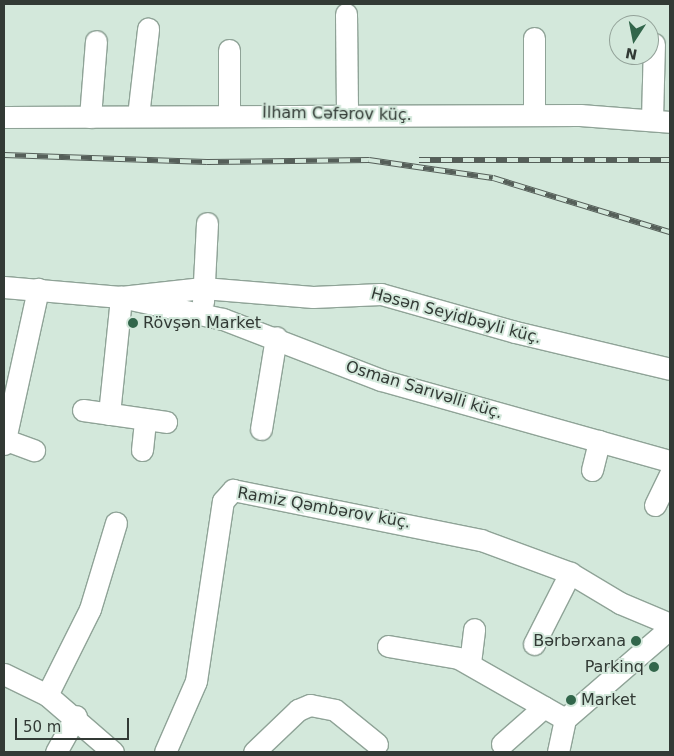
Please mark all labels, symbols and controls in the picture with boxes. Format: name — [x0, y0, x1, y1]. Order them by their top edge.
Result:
north arrow — [609, 15, 659, 65]
text: N — [624, 45, 639, 63]
street label: İlham Cəfərov küç. — [262, 103, 412, 125]
street label: Həsən Seyidbəyli küç. — [369, 284, 543, 348]
place label: Rövşən Market — [143, 313, 261, 333]
marker: Rövşən Market — [127, 317, 139, 329]
street label: Osman Sarıvəlli küç. — [343, 357, 505, 423]
street label: Ramiz Qəmbərov küç. — [236, 483, 412, 533]
place label: Bərbərxana — [533, 631, 626, 651]
marker: Bərbərxana — [630, 635, 642, 647]
place label: Parkinq — [585, 657, 644, 677]
marker: Parkinq — [648, 661, 660, 673]
place label: Market — [581, 690, 636, 710]
marker: Market — [565, 694, 577, 706]
scale bar — [18, 708, 131, 740]
text: 50 m — [23, 718, 61, 736]

